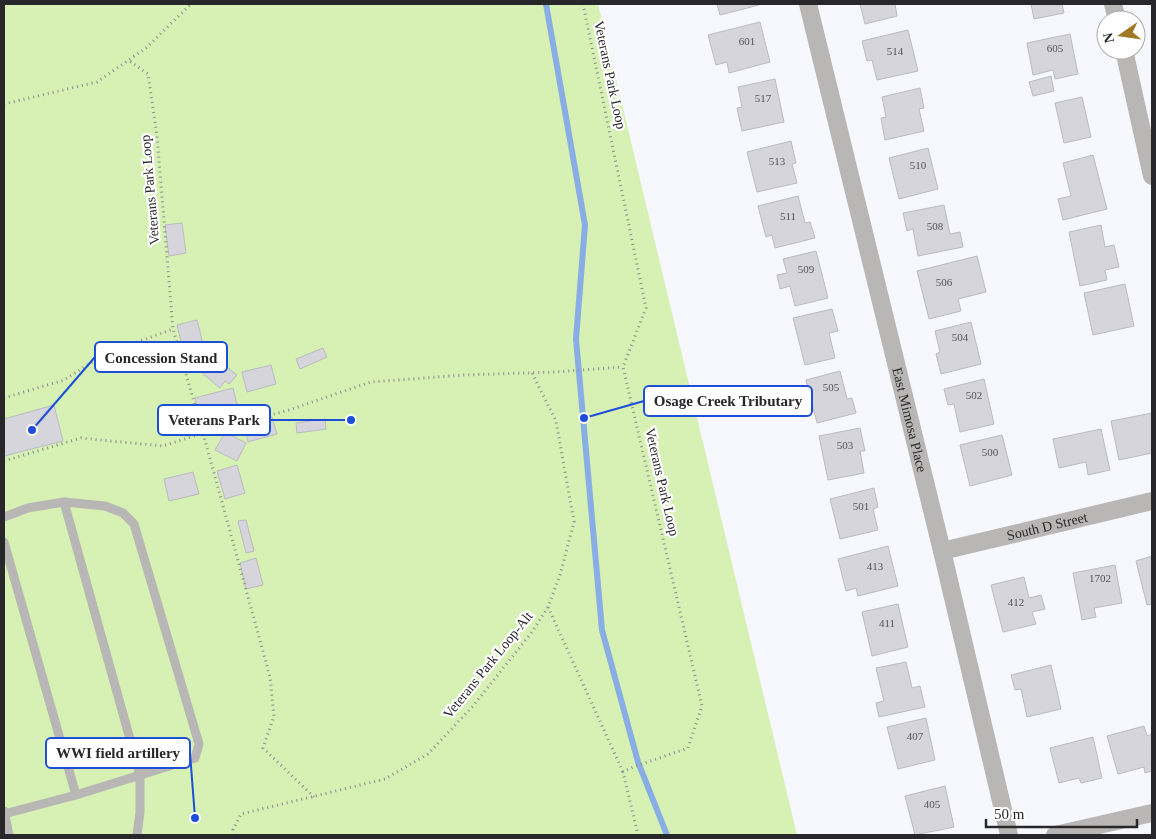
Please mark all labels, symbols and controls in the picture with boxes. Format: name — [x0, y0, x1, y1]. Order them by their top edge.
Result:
north arrow — [1096, 10, 1146, 60]
street label: Veterans Park Loop — [591, 19, 629, 131]
text: N — [1100, 31, 1117, 44]
house number: 601 — [739, 35, 755, 47]
house number: 605 — [1047, 42, 1064, 54]
house number: 514 — [887, 45, 904, 57]
house number: 517 — [755, 92, 772, 104]
street label: Veterans Park Loop — [138, 134, 162, 246]
house number: 513 — [769, 155, 786, 167]
house number: 510 — [910, 159, 927, 171]
house number: 511 — [780, 210, 796, 222]
house number: 508 — [927, 220, 944, 232]
house number: 509 — [798, 263, 815, 275]
house number: 506 — [936, 276, 953, 288]
house number: 504 — [952, 331, 969, 343]
callout: Concession Stand — [95, 342, 227, 372]
text: Concession Stand — [105, 350, 218, 366]
street label: East Mimosa Place — [890, 366, 930, 474]
house number: 505 — [823, 381, 840, 393]
callout: Osage Creek Tributary — [644, 386, 812, 416]
house number: 502 — [966, 389, 982, 401]
text: Osage Creek Tributary — [654, 393, 803, 409]
callout: Veterans Park — [158, 405, 270, 435]
text: Veterans Park — [168, 412, 260, 428]
street label: Veterans Park Loop — [642, 427, 682, 537]
house number: 503 — [837, 439, 854, 451]
house number: 500 — [982, 446, 999, 458]
house number: 501 — [853, 500, 869, 512]
street label: South D Street — [1005, 509, 1089, 543]
house number: 413 — [867, 560, 884, 572]
house number: 1702 — [1089, 572, 1111, 584]
house number: 412 — [1008, 596, 1024, 608]
street label: Veterans Park Loop-Alt — [440, 609, 536, 721]
house number: 411 — [879, 617, 895, 629]
house number: 407 — [907, 730, 924, 742]
callout: WWI field artillery — [46, 738, 190, 768]
text: WWI field artillery — [56, 745, 181, 761]
scale bar — [986, 796, 1137, 828]
house number: 405 — [924, 798, 941, 810]
text: 50 m — [994, 806, 1025, 822]

